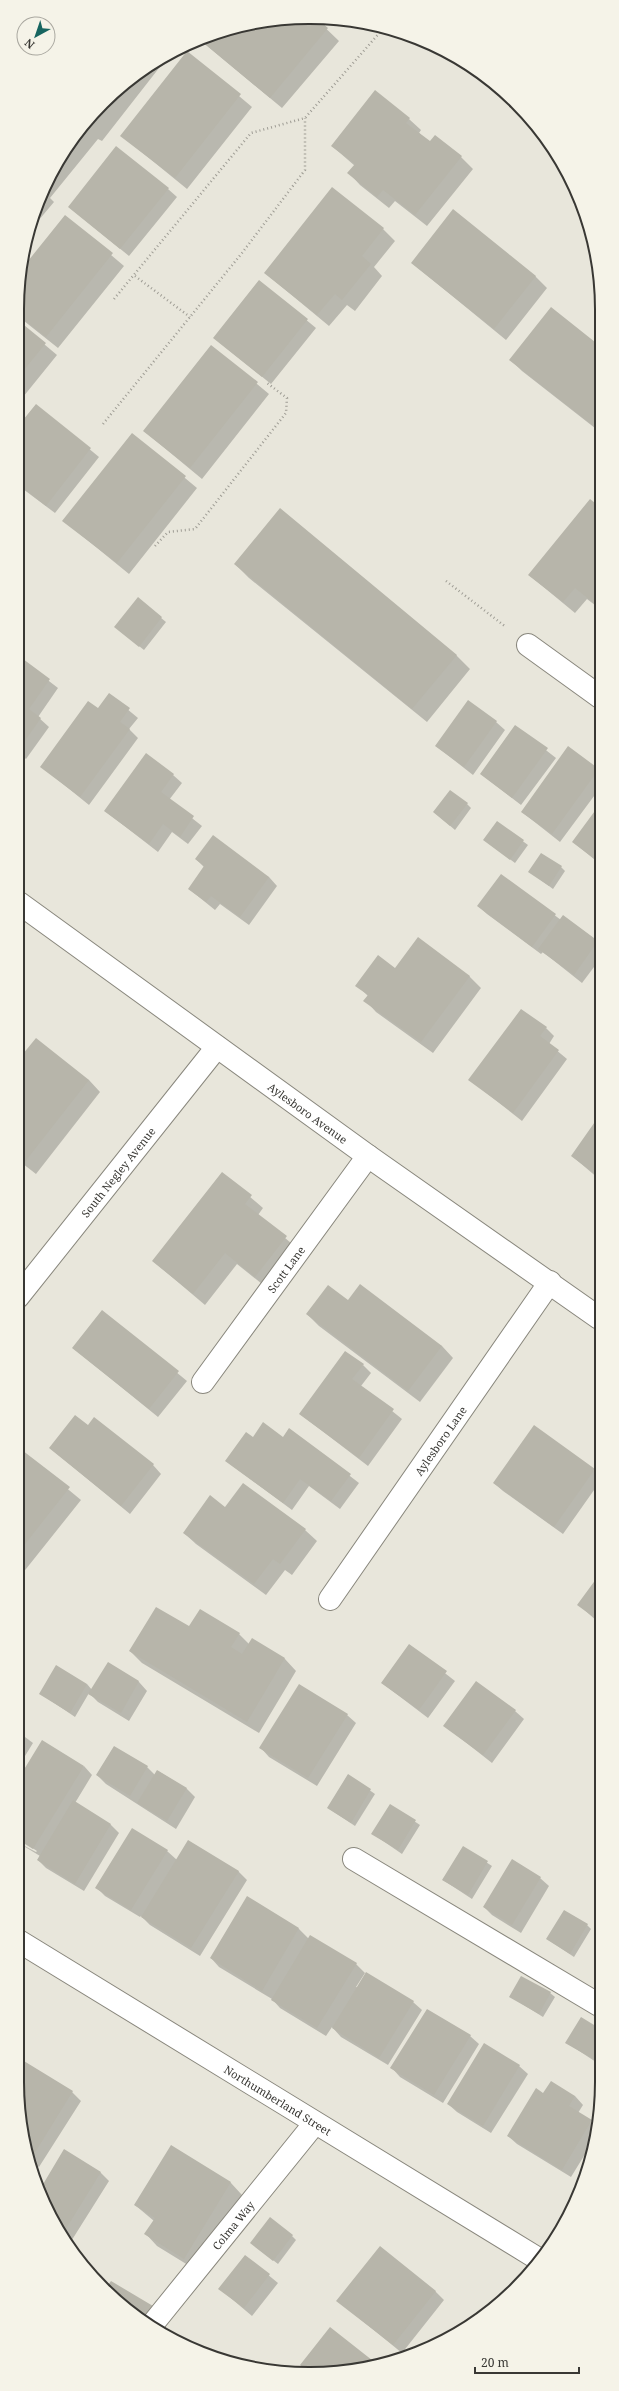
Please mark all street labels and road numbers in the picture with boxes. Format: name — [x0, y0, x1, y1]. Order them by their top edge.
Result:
street label: Aylesboro Avenue — [265, 1079, 351, 1146]
street label: South Negley Avenue — [77, 1124, 158, 1220]
street label: Scott Lane — [263, 1242, 308, 1295]
street label: Aylesboro Lane — [411, 1403, 469, 1478]
street label: Northumberland Street — [222, 2061, 335, 2138]
street label: Colma Way — [208, 2197, 258, 2253]

